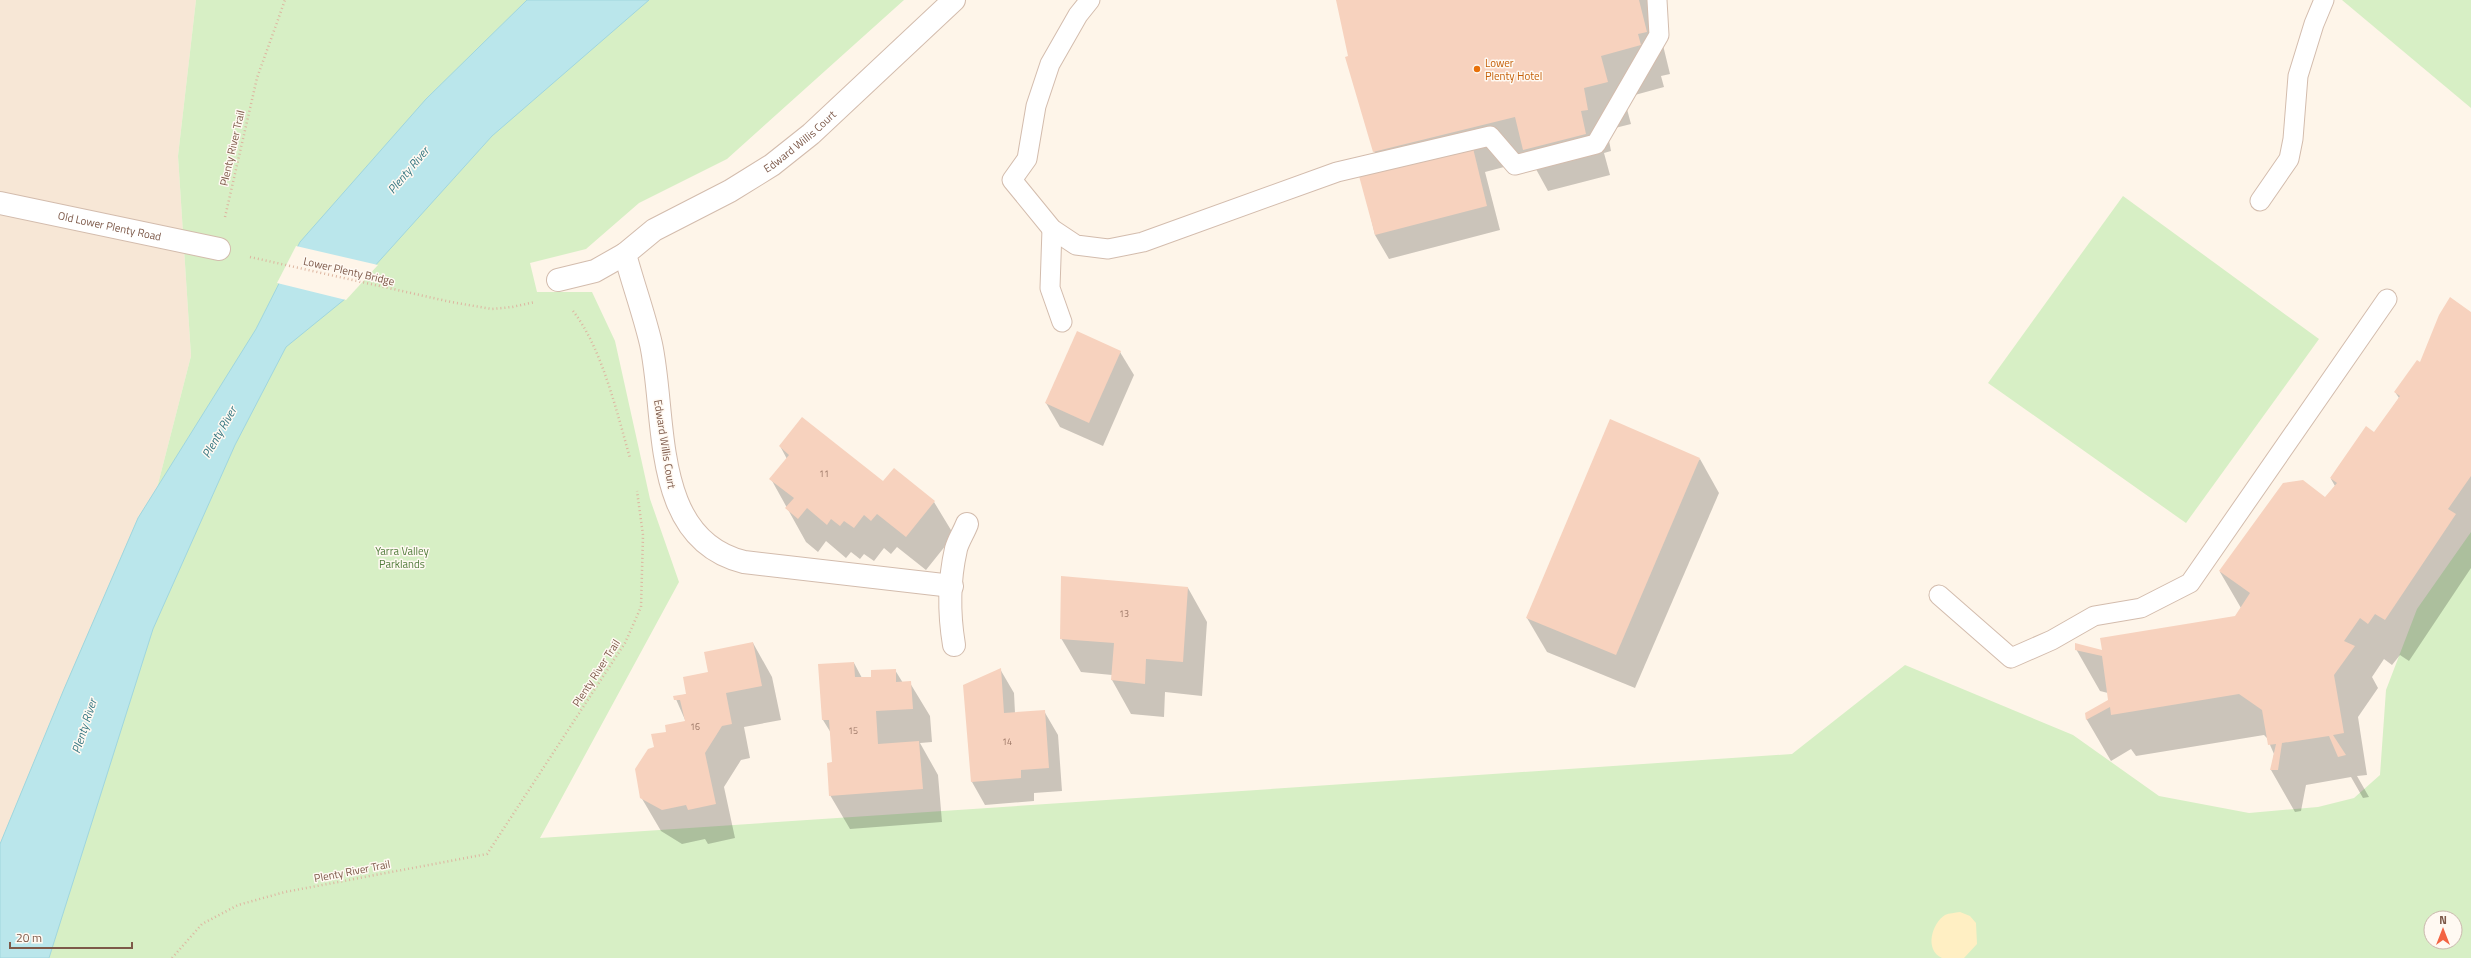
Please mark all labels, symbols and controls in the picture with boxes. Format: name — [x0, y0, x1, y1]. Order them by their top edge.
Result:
place label: Lower Plenty Hotel — [1485, 55, 1542, 84]
marker: Lower Plenty Hotel — [1472, 64, 1482, 74]
street label: Edward Willis Court — [760, 106, 840, 176]
street label: Plenty River Trail — [216, 109, 248, 187]
water label: Plenty River — [383, 141, 435, 198]
street label: Old Lower Plenty Road — [57, 207, 163, 245]
street label: Lower Plenty Bridge — [302, 253, 397, 289]
street label: Edward Willis Court — [650, 398, 680, 490]
water label: Plenty River — [197, 401, 242, 461]
house number: 11 — [819, 467, 829, 480]
park label: Yarra Valley Parklands — [375, 543, 430, 572]
house number: 13 — [1119, 607, 1129, 620]
street label: Plenty River Trail — [568, 636, 624, 710]
water label: Plenty River — [66, 694, 102, 756]
house number: 16 — [690, 720, 700, 733]
house number: 15 — [848, 724, 858, 737]
house number: 14 — [1002, 735, 1012, 748]
street label: Plenty River Trail — [313, 856, 391, 886]
north arrow — [2423, 910, 2463, 950]
text: N — [2439, 912, 2447, 928]
scale bar — [10, 924, 132, 950]
text: 20 m — [16, 928, 42, 947]

